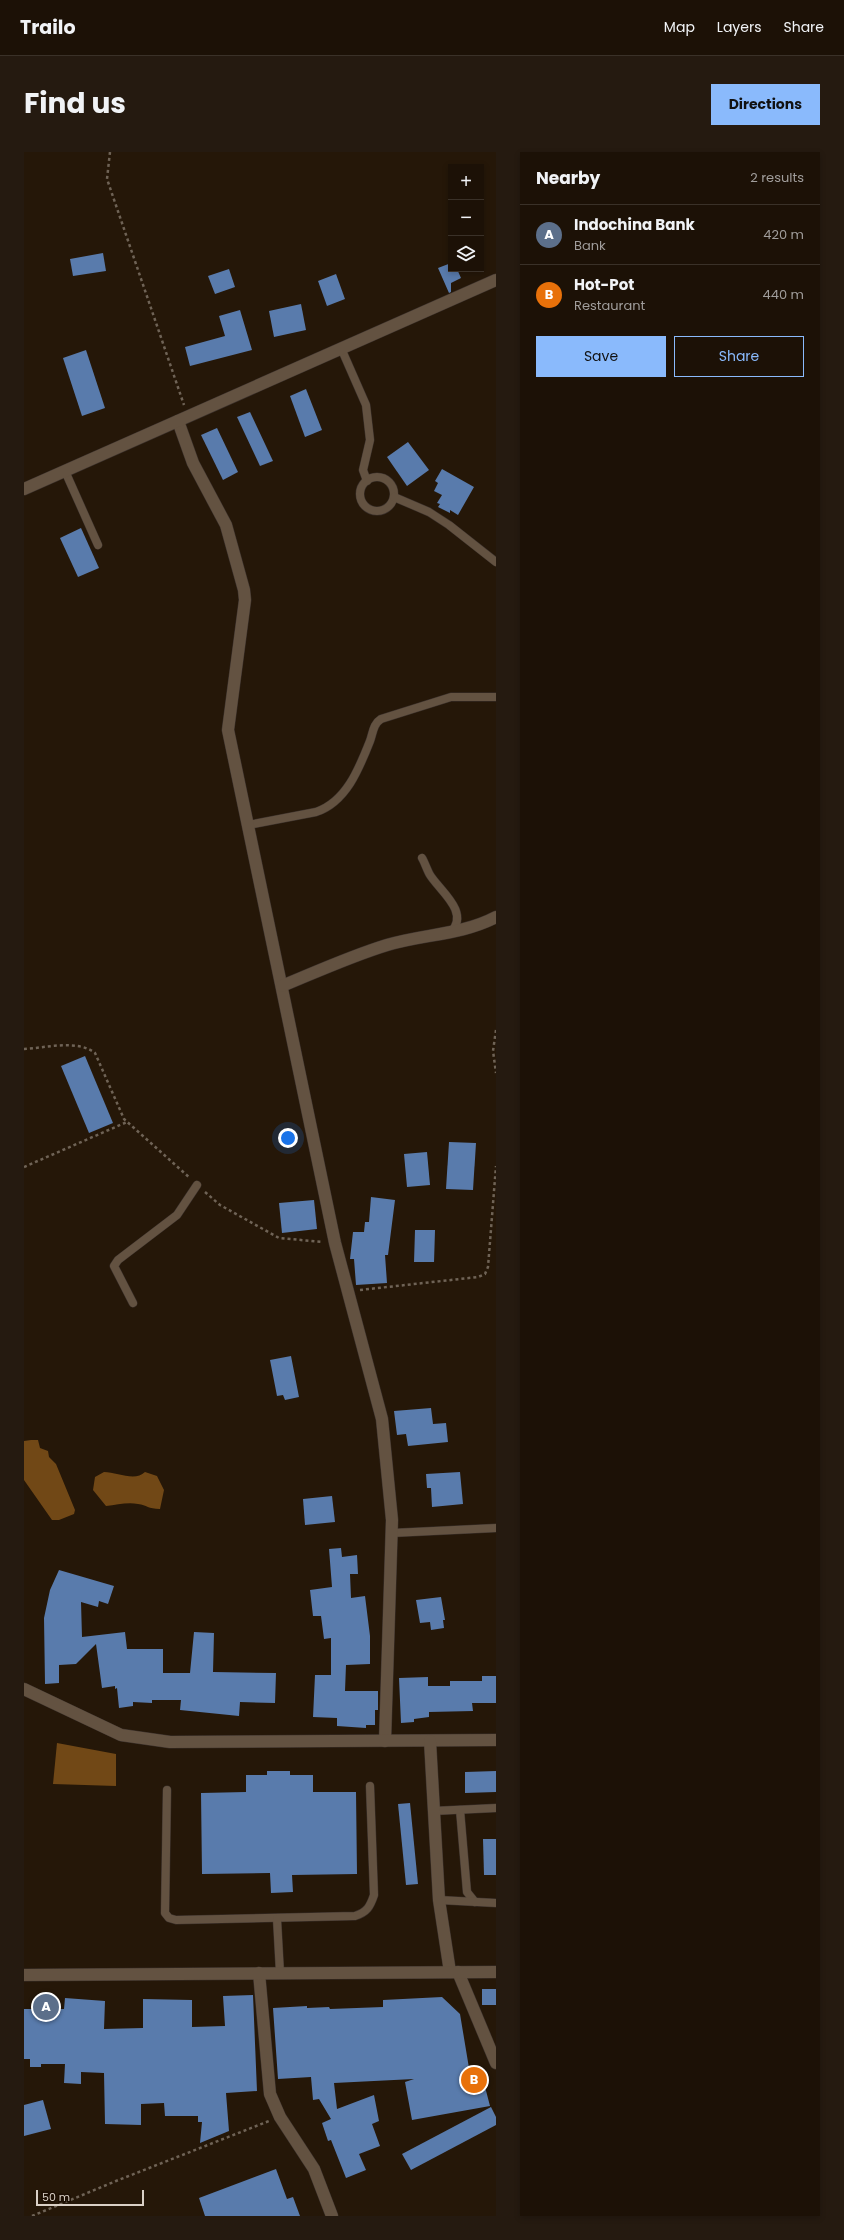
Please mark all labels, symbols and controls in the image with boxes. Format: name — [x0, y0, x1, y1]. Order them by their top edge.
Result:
text: Trailo — [20, 14, 76, 41]
text: Map — [664, 17, 695, 37]
text: Layers — [717, 17, 761, 37]
text: Share — [783, 17, 824, 37]
text: Find us — [24, 84, 126, 123]
button: Directions — [711, 84, 820, 125]
map controls — [448, 164, 484, 272]
button: + — [448, 164, 484, 200]
text: Nearby — [536, 166, 600, 190]
text: 2 results — [750, 168, 804, 187]
button: − — [448, 200, 484, 236]
text: Indochina Bank — [574, 214, 695, 235]
text: A — [544, 225, 554, 244]
text: 420 m — [763, 225, 804, 244]
button: layers — [448, 236, 484, 272]
text: Bank — [574, 236, 606, 255]
text: Hot-Pot — [574, 274, 634, 295]
text: B — [545, 285, 553, 304]
text: 440 m — [763, 285, 804, 304]
text: Restaurant — [574, 296, 645, 315]
button: Save — [536, 336, 666, 377]
button: Share — [674, 336, 804, 377]
your location — [278, 1128, 298, 1148]
pin: A — [33, 1992, 59, 2022]
pin: B — [461, 2065, 487, 2095]
scale bar — [36, 2188, 144, 2207]
text: 50 m — [42, 2189, 70, 2205]

